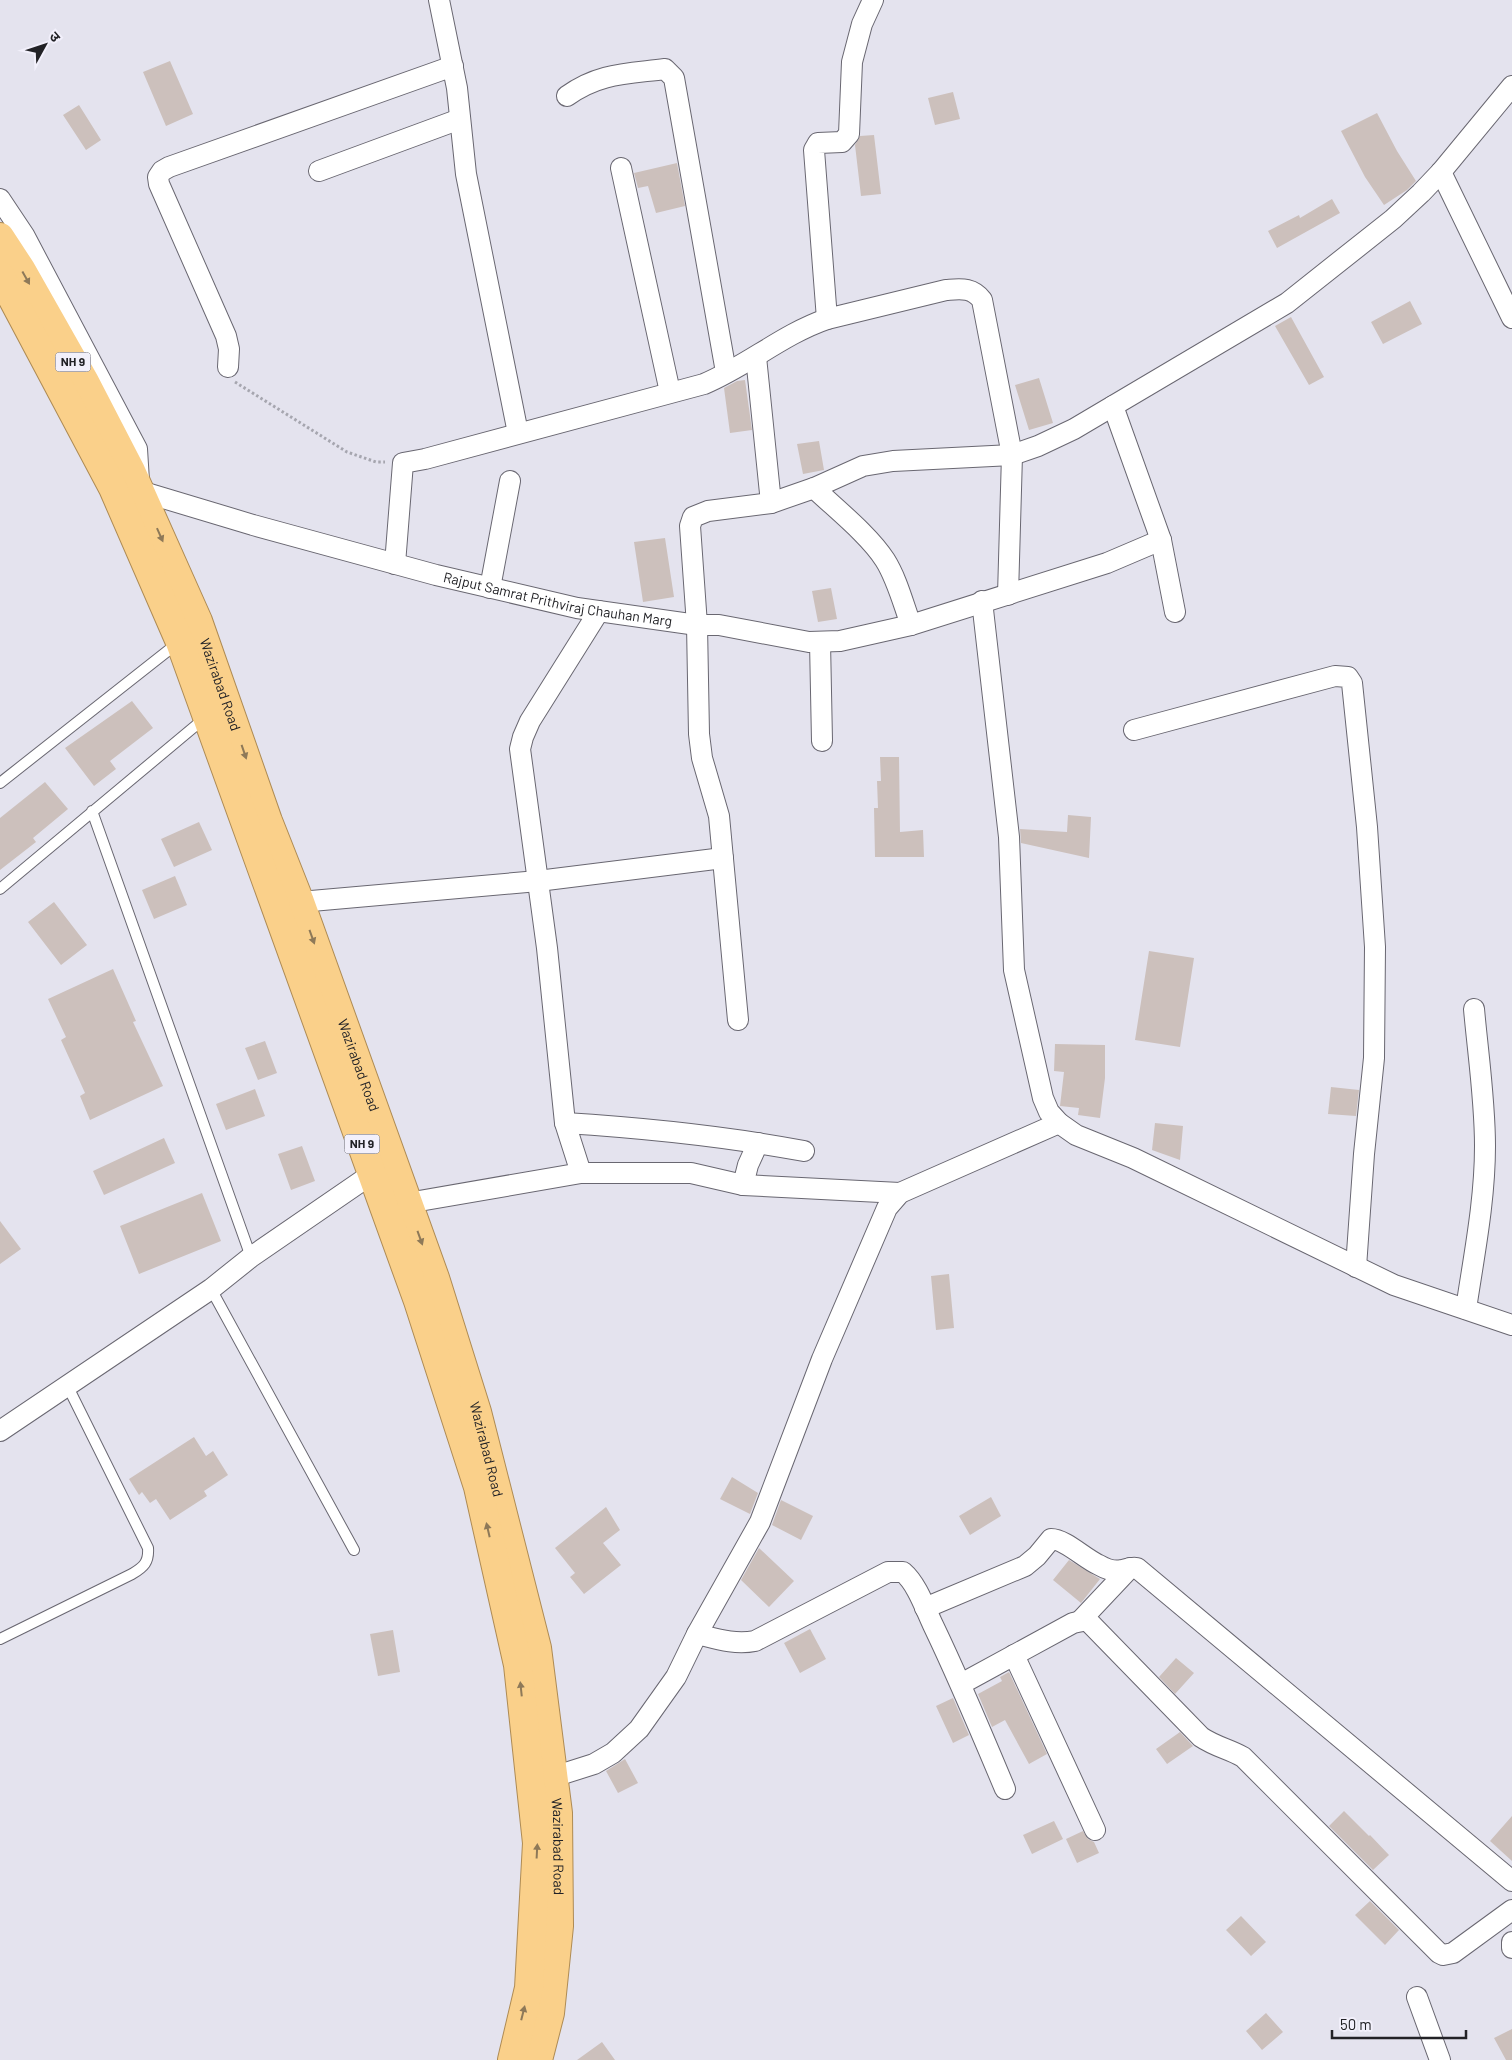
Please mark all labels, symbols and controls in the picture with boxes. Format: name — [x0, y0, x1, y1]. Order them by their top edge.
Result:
north arrow — [20, 20, 70, 70]
text: उ — [46, 28, 65, 46]
one-way arrow — [22, 271, 30, 285]
road number: NH 9 — [56, 352, 90, 372]
one-way arrow — [156, 528, 164, 542]
street label: Rajput Samrat Prithviraj Chauhan Marg — [442, 568, 673, 629]
street label: Wazirabad Road — [197, 636, 245, 733]
one-way arrow — [240, 745, 248, 760]
one-way arrow — [308, 930, 316, 945]
street label: Wazirabad Road — [335, 1016, 383, 1114]
road number: NH 9 — [344, 1134, 380, 1154]
one-way arrow — [416, 1231, 424, 1246]
street label: Wazirabad Road — [466, 1400, 507, 1498]
one-way arrow — [484, 1523, 492, 1538]
one-way arrow — [517, 1681, 525, 1697]
street label: Wazirabad Road — [548, 1797, 568, 1895]
one-way arrow — [533, 1843, 541, 1859]
one-way arrow — [519, 2005, 527, 2020]
scale bar — [1332, 2008, 1466, 2040]
text: 50 m — [1340, 2015, 1372, 2033]

